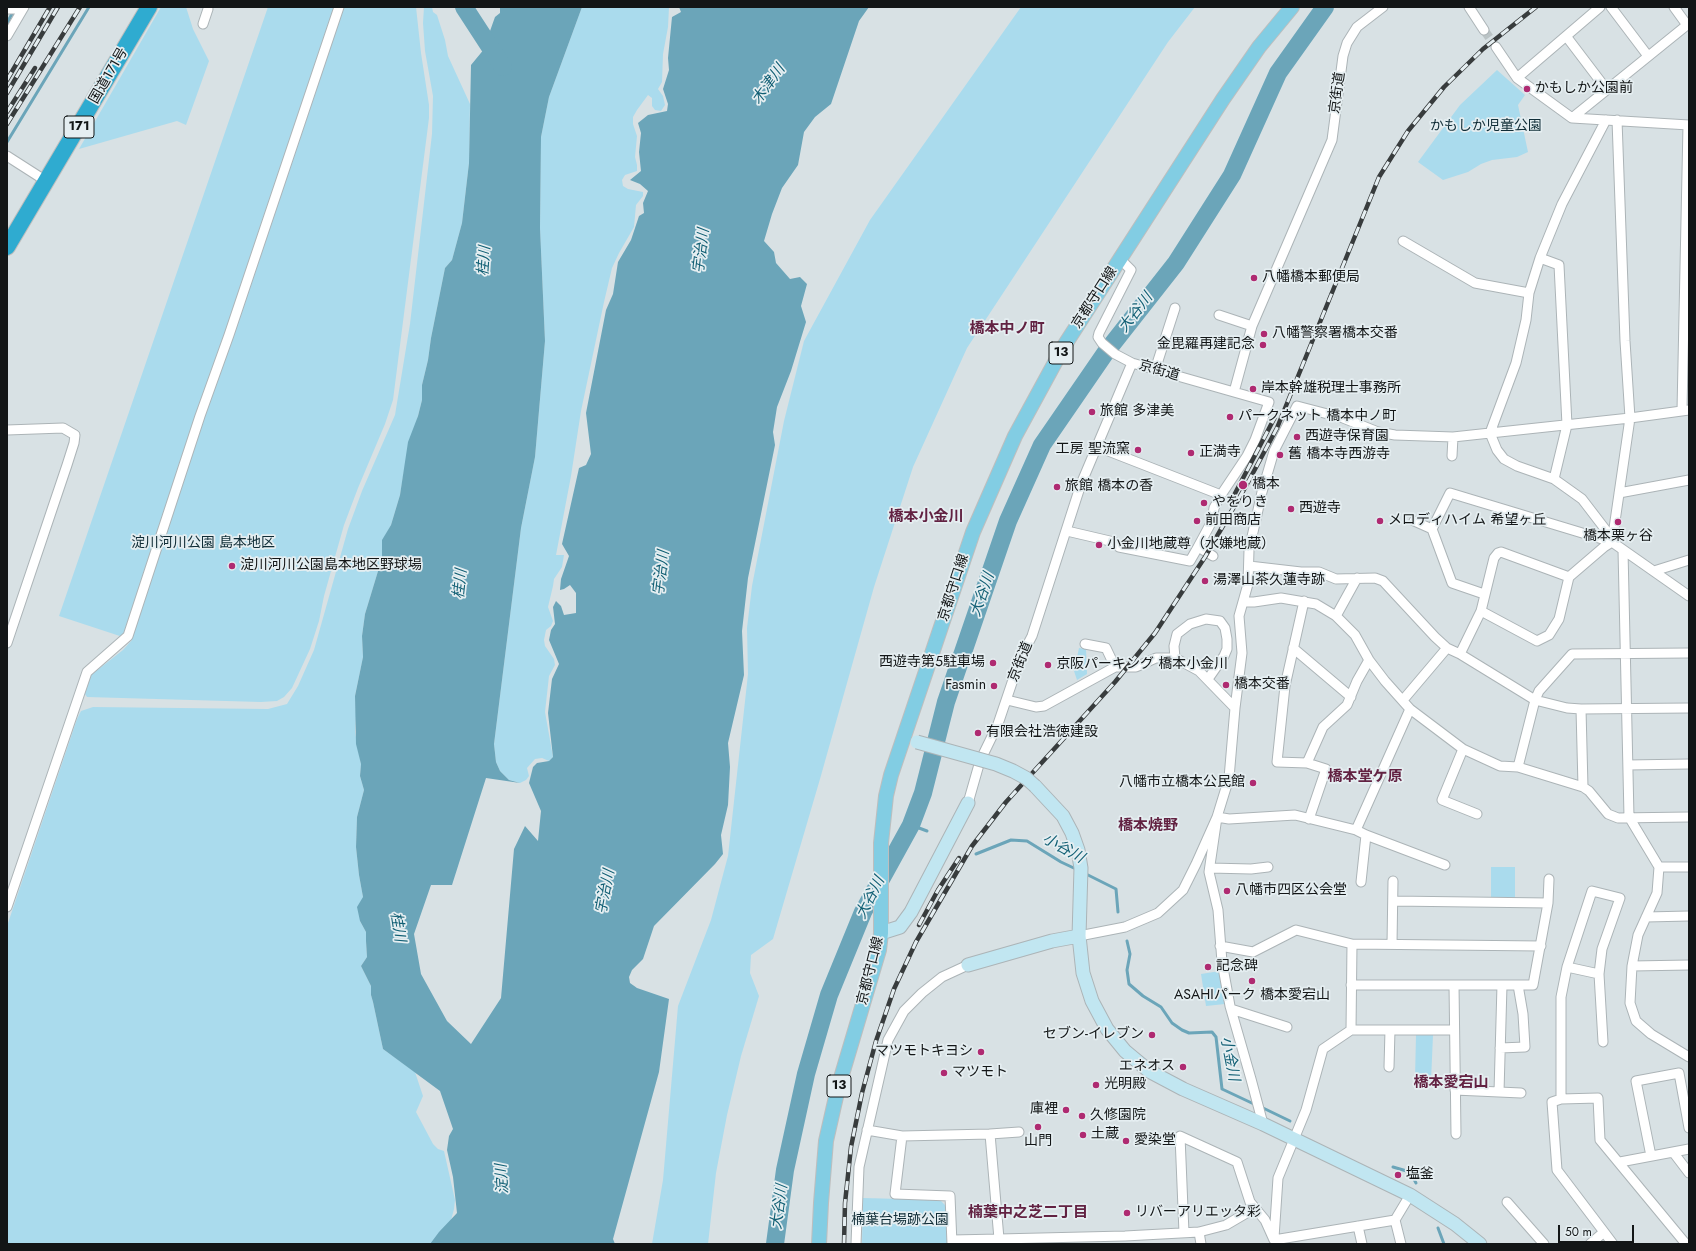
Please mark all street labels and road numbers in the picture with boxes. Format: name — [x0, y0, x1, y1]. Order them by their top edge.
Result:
street label: 国道171号 — [86, 45, 132, 107]
street label: 京街道 — [1327, 71, 1349, 115]
road number: 171 — [64, 116, 94, 138]
street label: 京都守口線 — [1069, 264, 1121, 332]
road number: 13 — [1049, 342, 1073, 364]
street label: 京街道 — [1136, 357, 1182, 385]
street label: 京都守口線 — [935, 552, 973, 624]
street label: 京街道 — [1005, 639, 1037, 685]
street label: 京都守口線 — [854, 935, 888, 1007]
road number: 13 — [827, 1075, 851, 1097]

